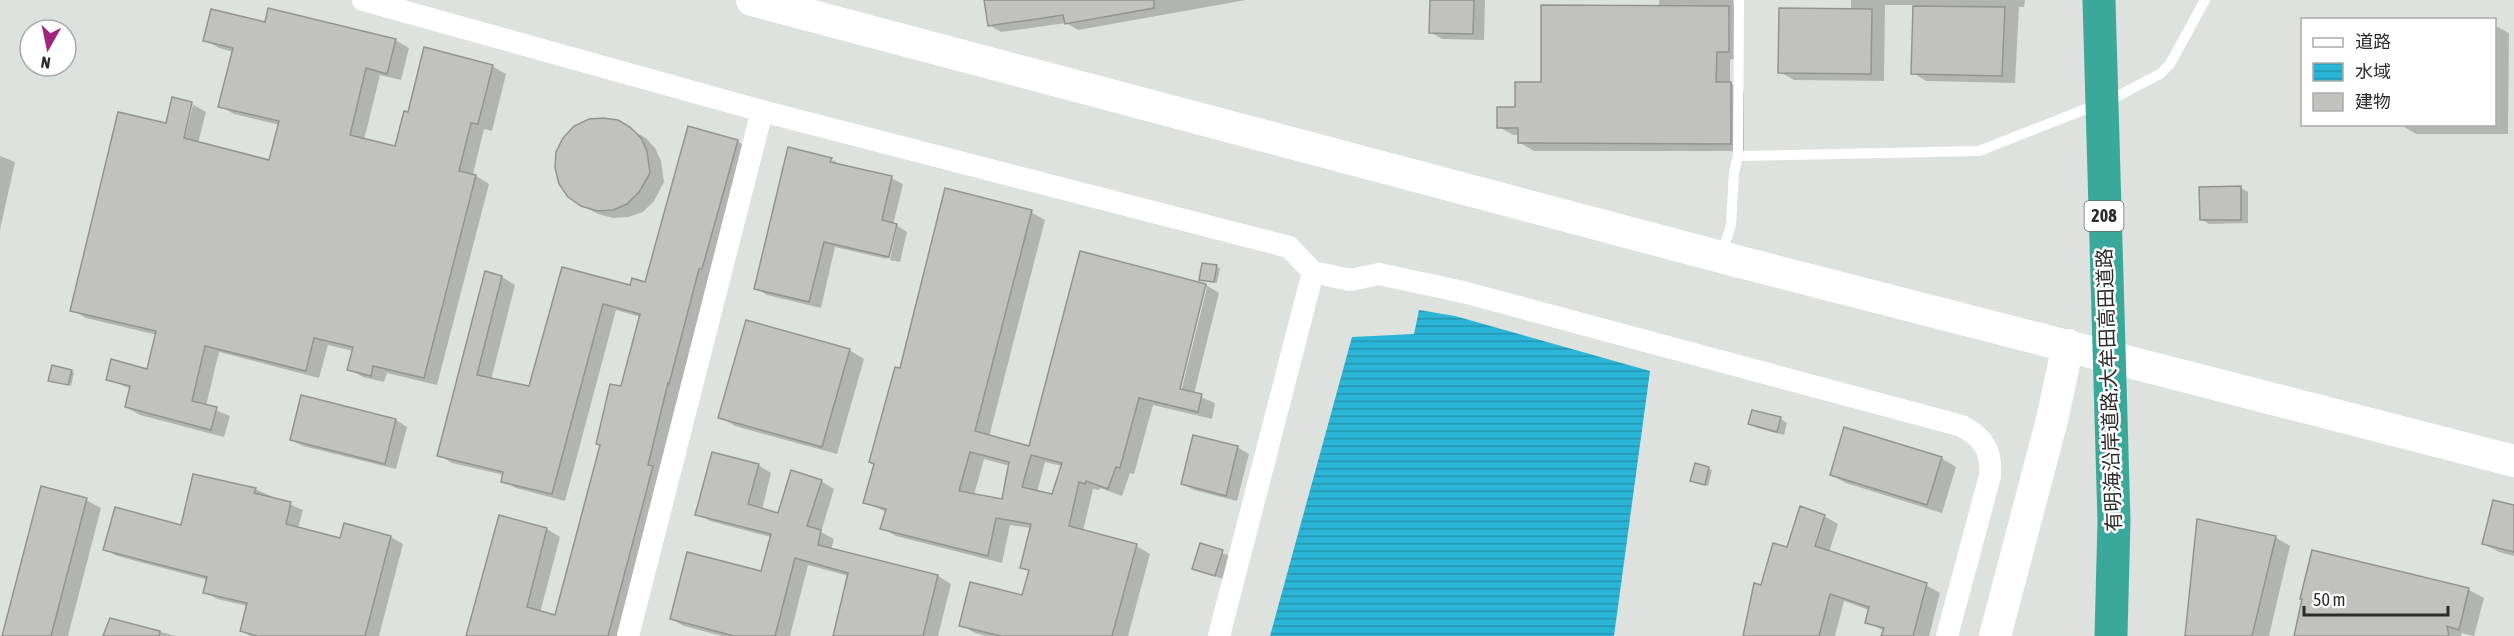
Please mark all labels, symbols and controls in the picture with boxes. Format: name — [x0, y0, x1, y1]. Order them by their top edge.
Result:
north arrow — [18, 18, 78, 78]
legend — [2301, 18, 2496, 126]
text: 道路 — [2355, 31, 2391, 52]
text: N — [40, 53, 52, 72]
text: 水域 — [2355, 61, 2391, 82]
text: 建物 — [2355, 91, 2391, 112]
road number: 208 — [2084, 201, 2124, 231]
street label: 有明海沿岸道路;大牟田高田道路 — [2092, 248, 2125, 532]
scale bar — [2304, 579, 2448, 617]
text: 50 m — [2313, 589, 2345, 610]

